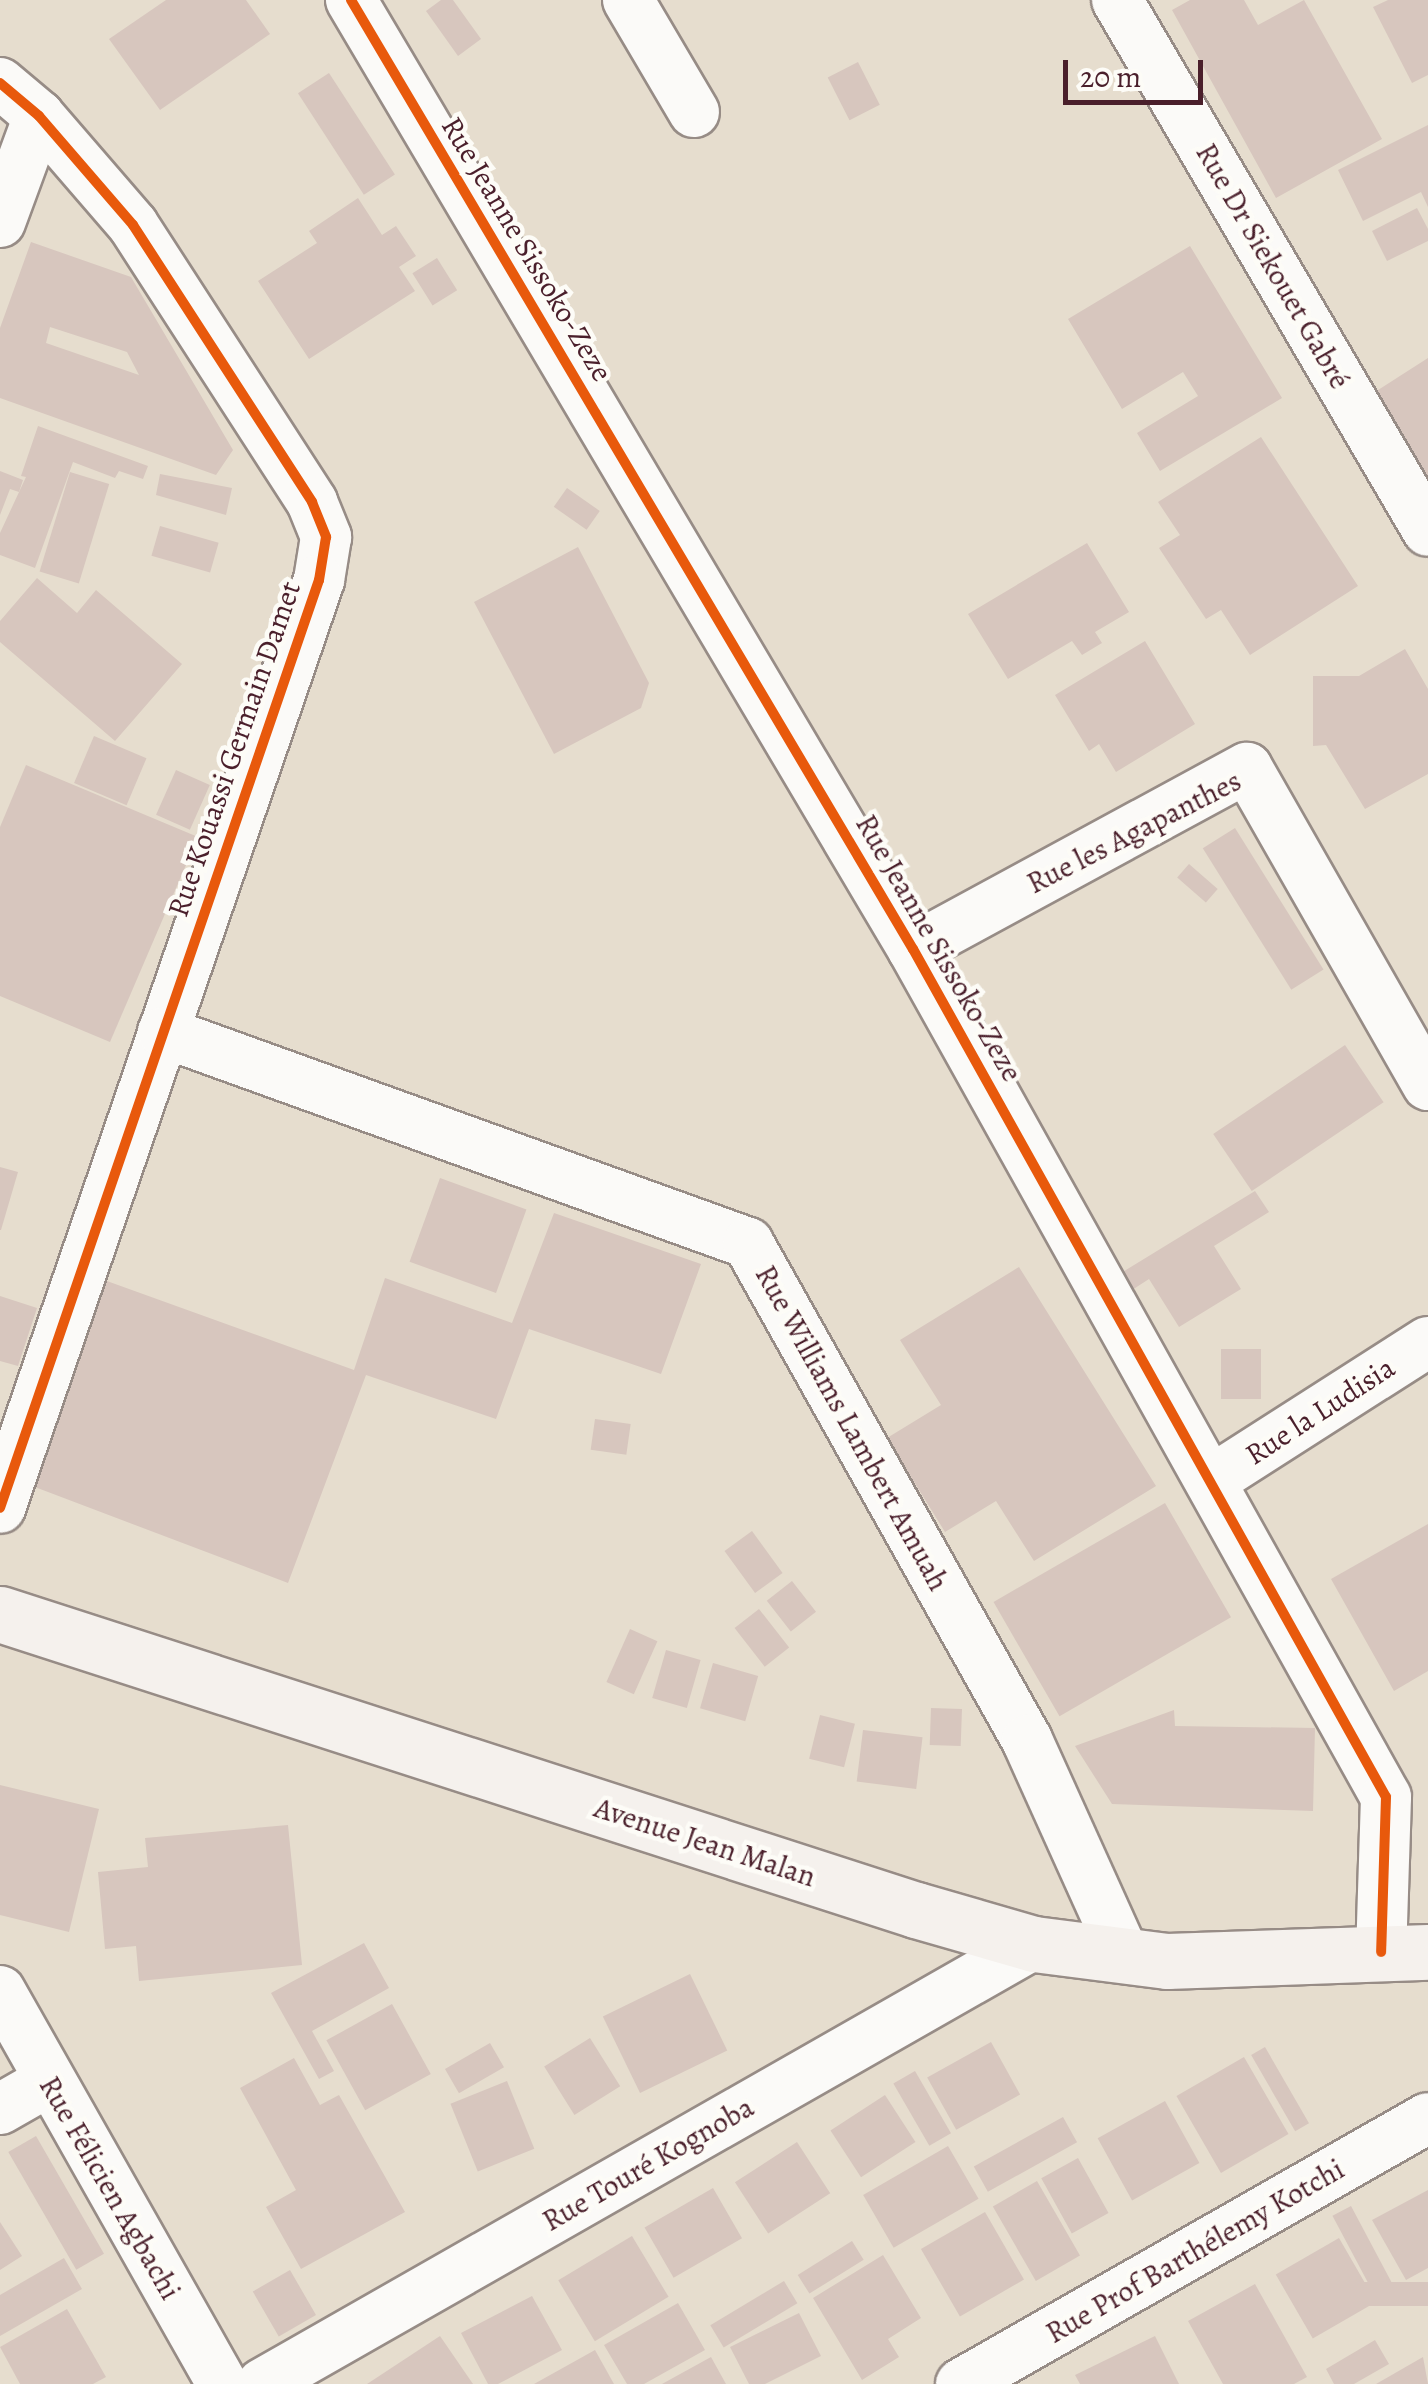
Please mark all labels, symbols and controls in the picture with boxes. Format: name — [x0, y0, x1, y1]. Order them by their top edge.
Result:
scale bar — [1068, 40, 1208, 102]
text: 20 m — [1080, 57, 1141, 97]
street label: Rue Jeanne Sissoko-Zeze — [434, 110, 620, 388]
street label: Rue Dr Siekouet Gabré — [1188, 137, 1358, 395]
street label: Rue Kouassi Germain Damet — [160, 577, 308, 921]
street label: Rue les Agapanthes — [1021, 762, 1247, 902]
street label: Rue Jeanne Sissoko-Zeze — [848, 808, 1030, 1088]
street label: Rue Williams Lambert Amuah — [747, 1259, 957, 1597]
street label: Rue la Ludisia — [1239, 1349, 1401, 1473]
street label: Avenue Jean Malan — [590, 1789, 820, 1895]
street label: Rue Félicien Agbachi — [31, 2070, 189, 2306]
street label: Rue Touré Kognoba — [536, 2089, 760, 2239]
street label: Rue Prof Barthélemy Kotchi — [1039, 2151, 1351, 2351]

